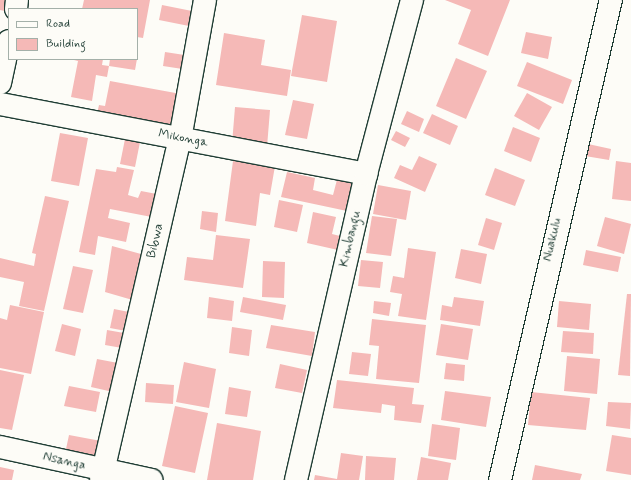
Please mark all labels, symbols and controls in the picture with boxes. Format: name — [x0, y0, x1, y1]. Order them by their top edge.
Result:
legend — [8, 8, 138, 60]
text: Road — [46, 16, 70, 32]
text: Building — [46, 36, 86, 52]
street label: Mikonga — [157, 127, 209, 151]
street label: Kimbangu — [337, 209, 365, 269]
street label: Nuakulu — [540, 217, 566, 263]
street label: Bibwa — [144, 222, 168, 260]
street label: Nsanga — [41, 450, 87, 474]

